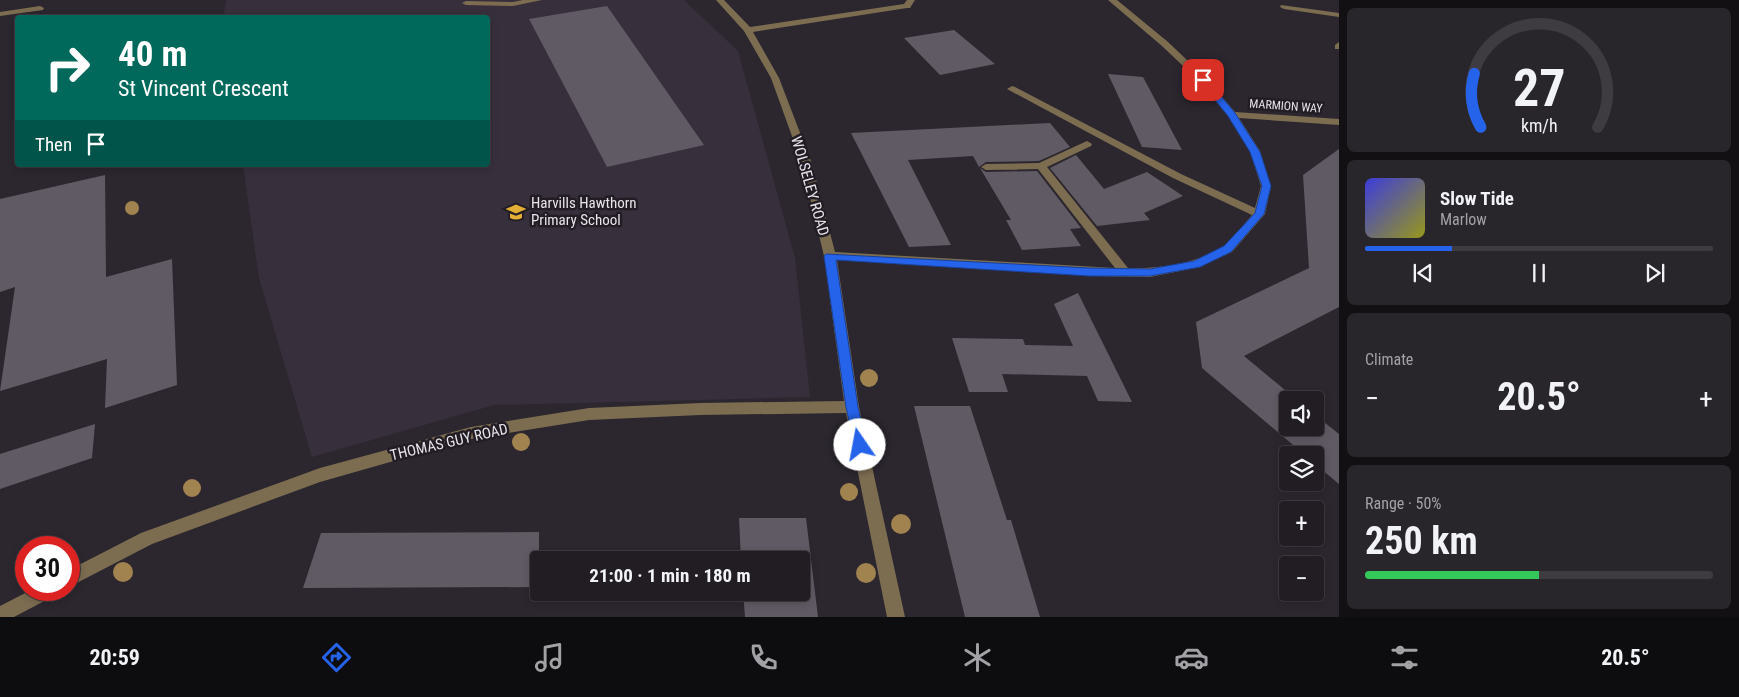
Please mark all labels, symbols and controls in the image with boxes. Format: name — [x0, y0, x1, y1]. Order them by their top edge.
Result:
text: 40 m — [118, 34, 187, 75]
icon: right — [35, 35, 100, 100]
text: 27 — [1513, 58, 1565, 119]
pin — [1182, 59, 1224, 101]
icon: arrive — [1189, 66, 1217, 94]
text: St Vincent Crescent — [118, 76, 289, 101]
street label: MARMION WAY — [1249, 96, 1324, 116]
text: km/h — [1521, 115, 1557, 136]
icon: arrive — [82, 130, 110, 158]
text: Then — [35, 133, 72, 156]
street label: WOLSELEY ROAD — [787, 134, 833, 238]
text: Slow Tide — [1440, 187, 1514, 210]
place label: Harvills Hawthorn Primary School — [531, 194, 637, 229]
school or university icon: Harvills Hawthorn Primary School — [505, 201, 527, 223]
text: Marlow — [1440, 210, 1487, 229]
icon: previous — [1409, 259, 1437, 287]
icon: pause — [1525, 259, 1553, 287]
icon: next — [1641, 259, 1669, 287]
text: Climate — [1365, 350, 1413, 369]
text: 20.5° — [1497, 375, 1581, 419]
text: − — [1365, 382, 1379, 415]
text: + — [1699, 382, 1713, 415]
map controls — [1279, 391, 1324, 601]
button: sound — [1279, 391, 1324, 436]
position arrow — [833, 418, 885, 470]
street label: THOMAS GUY ROAD — [388, 420, 510, 464]
button: layers — [1279, 446, 1324, 491]
text: Range · 50% — [1365, 494, 1441, 513]
button: + — [1279, 501, 1324, 546]
text: 250 km — [1365, 519, 1478, 563]
speed limit sign: 30 — [15, 536, 80, 601]
button: − — [1279, 556, 1324, 601]
text: 21:00 · 1 min · 180 m — [589, 564, 751, 587]
icon: directions — [319, 640, 354, 675]
icon: music — [532, 640, 567, 675]
icon: phone — [746, 640, 781, 675]
icon: climate — [960, 640, 995, 675]
icon: car — [1174, 640, 1209, 675]
icon: filters — [1387, 640, 1422, 675]
text: 20:59 — [89, 645, 140, 670]
text: 20.5° — [1601, 645, 1650, 670]

